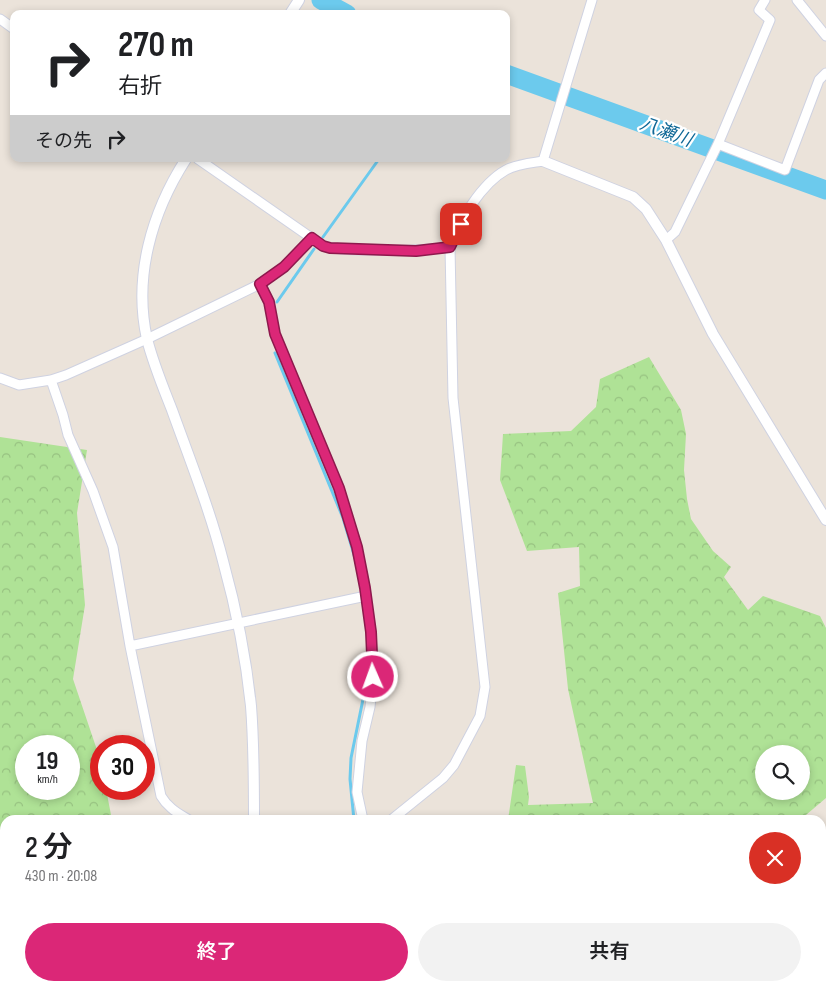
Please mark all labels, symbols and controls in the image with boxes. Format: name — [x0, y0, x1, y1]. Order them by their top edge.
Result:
text: 270 m — [118, 24, 194, 67]
icon: right — [35, 30, 100, 95]
text: 右折 — [118, 73, 162, 100]
water label: 八瀬川 — [637, 113, 697, 152]
icon: right — [102, 125, 130, 153]
text: その先 — [35, 130, 92, 153]
pin — [440, 203, 482, 245]
icon: arrive — [447, 210, 475, 238]
position arrow — [346, 650, 398, 702]
speed limit sign: 30 — [90, 735, 155, 800]
map controls — [755, 745, 810, 800]
button: search — [755, 745, 810, 800]
text: 19 — [37, 746, 58, 777]
text: km/h — [37, 772, 58, 787]
text: 2 分 — [25, 830, 73, 866]
button: close — [749, 832, 801, 884]
text: 430 m · 20:08 — [25, 867, 97, 886]
button: 終了 — [25, 923, 408, 981]
button: 共有 — [418, 923, 801, 981]

